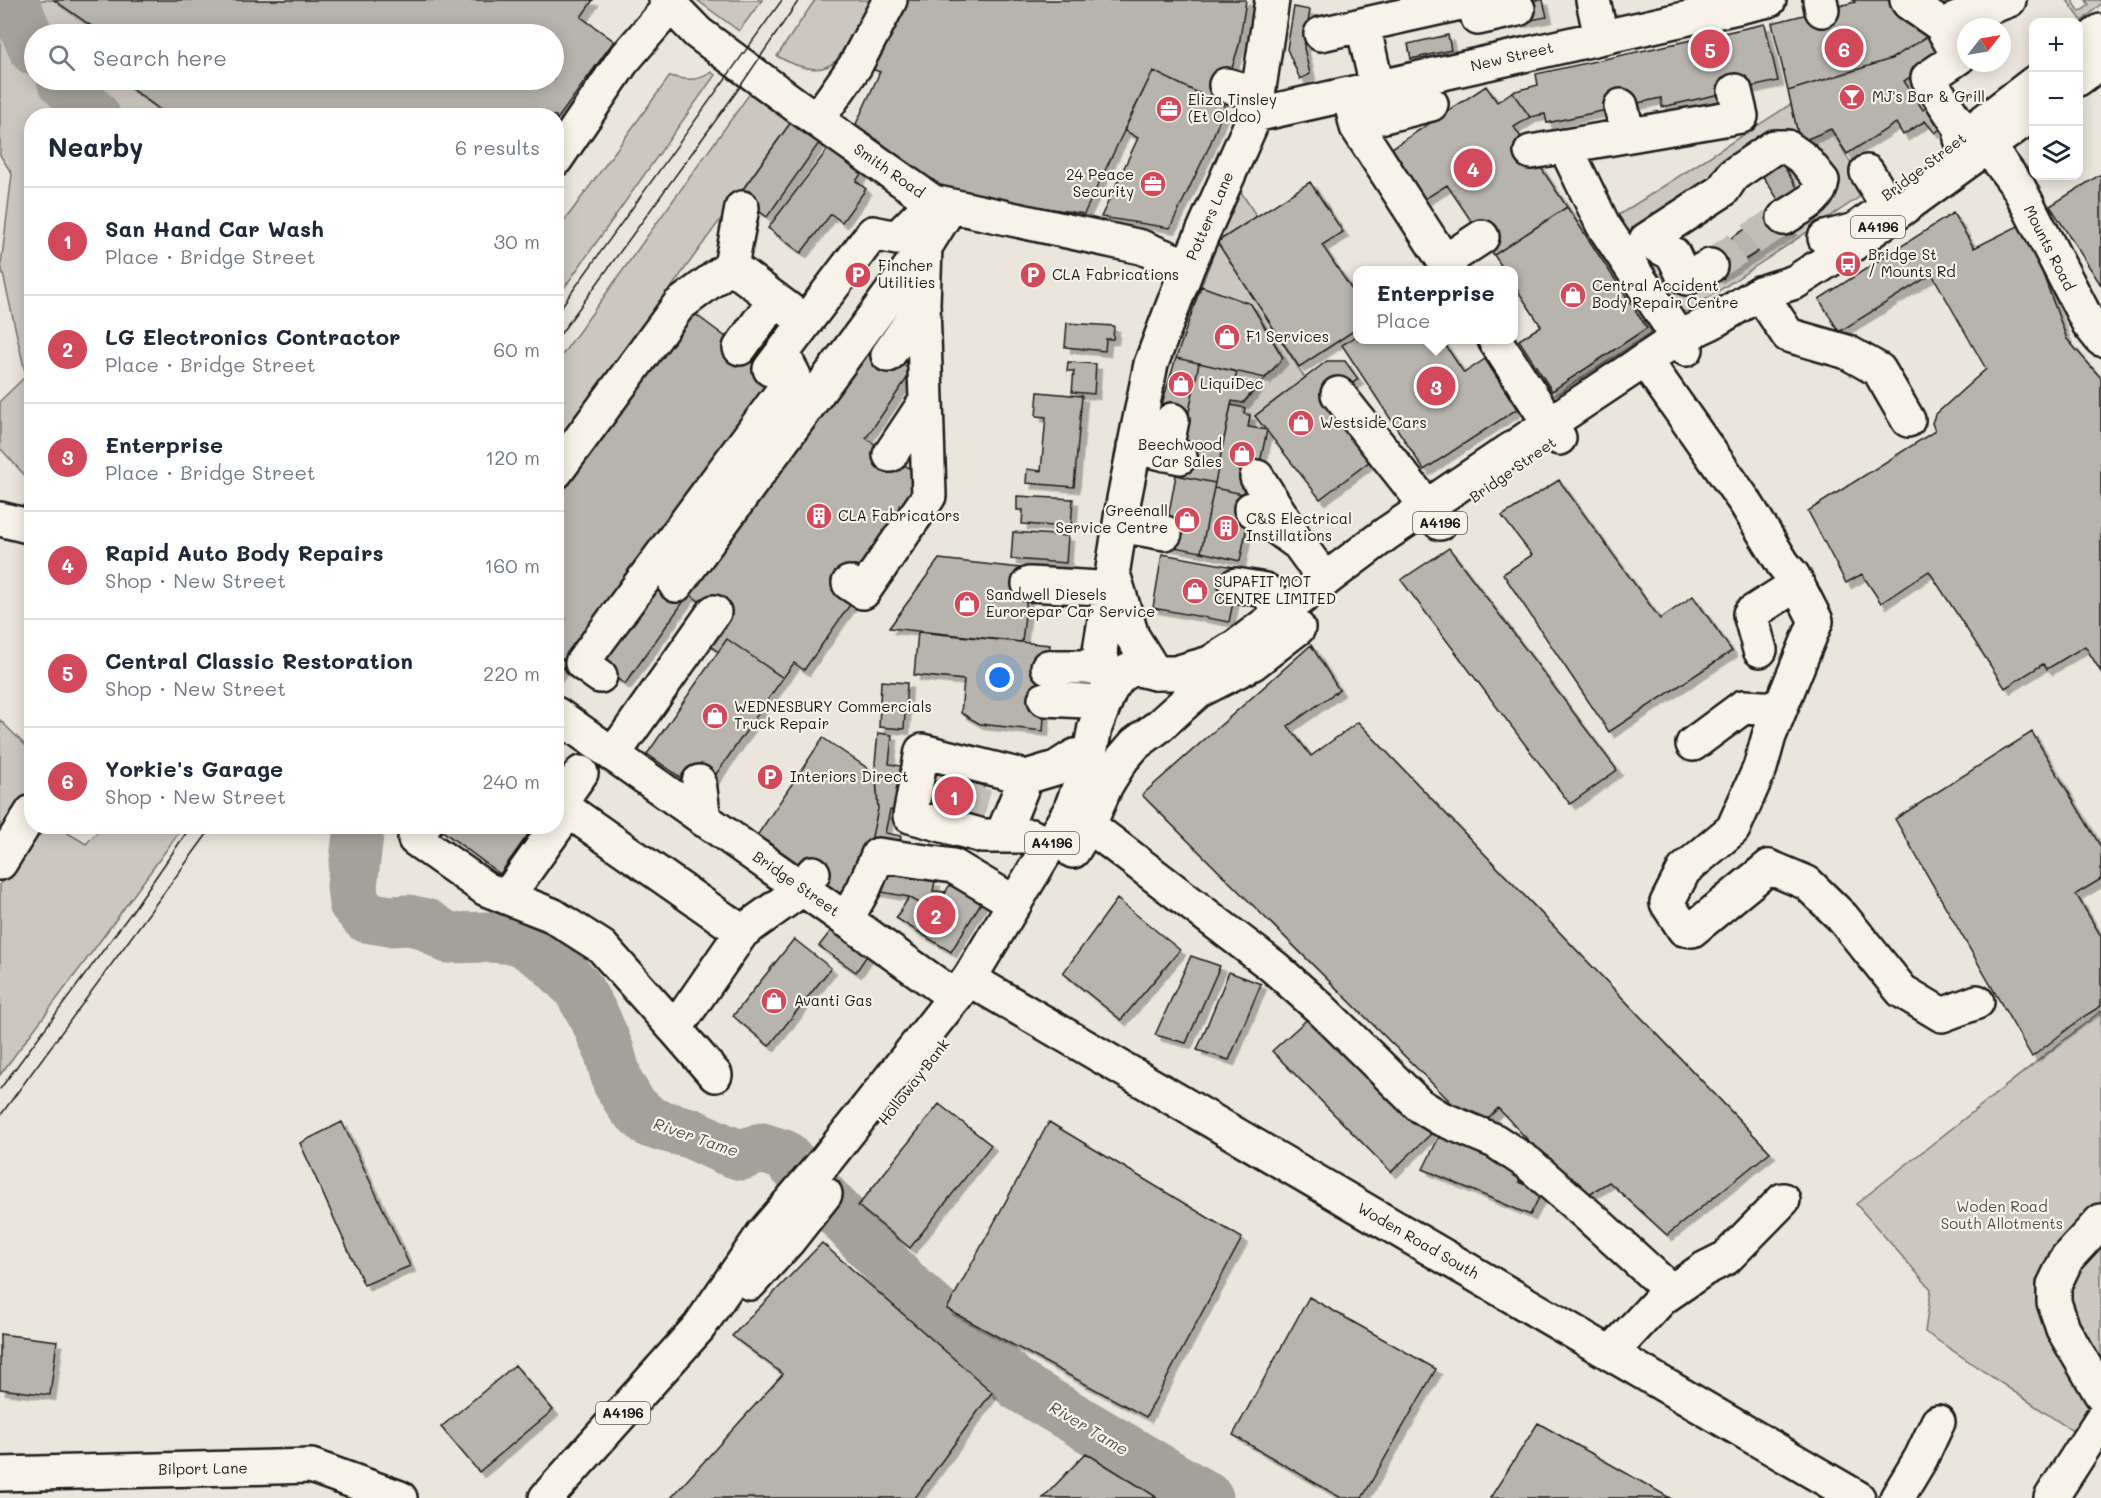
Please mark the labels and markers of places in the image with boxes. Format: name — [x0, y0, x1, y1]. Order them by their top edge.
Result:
pin: 5 — [1690, 26, 1730, 72]
pin: 6 — [1824, 26, 1864, 70]
bar icon: MJ's Bar & Grill — [1837, 82, 1867, 112]
place label: MJ's Bar & Grill — [1872, 86, 1985, 106]
place label: Eliza Tinsley (Et Oldco) — [1188, 89, 1277, 126]
office icon: Eliza Tinsley (Et Oldco) — [1154, 94, 1184, 124]
pin: 4 — [1454, 146, 1492, 190]
place label: 24 Peace Security — [1066, 164, 1134, 201]
office icon: 24 Peace Security — [1138, 169, 1168, 199]
place label: Bridge St / Mounts Rd — [1868, 244, 1956, 281]
bus stop icon: Bridge St / Mounts Rd — [1833, 249, 1863, 279]
place label: Fincher Utilities — [878, 255, 935, 292]
parking icon: Fincher Utilities — [843, 260, 873, 290]
parking icon: CLA Fabrications — [1018, 260, 1048, 290]
place label: CLA Fabrications — [1052, 264, 1179, 284]
place label: Central Accident Body Repair Centre — [1592, 275, 1739, 312]
shop icon: Central Accident Body Repair Centre — [1558, 280, 1588, 310]
shop icon: F1 Services — [1212, 322, 1242, 352]
place label: F1 Services — [1246, 326, 1329, 346]
pin: 3 — [1416, 364, 1456, 408]
shop icon: LiquiDec — [1166, 369, 1196, 399]
place label: LiquiDec — [1200, 373, 1263, 393]
shop icon: Westside Cars — [1286, 408, 1316, 438]
place label: Westside Cars — [1320, 412, 1427, 432]
place label: Beechwood Car Sales — [1138, 434, 1222, 471]
shop icon: Beechwood Car Sales — [1227, 439, 1257, 469]
place label: Greenall Service Centre — [1056, 500, 1168, 537]
building icon: CLA Fabricators — [804, 501, 834, 531]
place label: CLA Fabricators — [838, 505, 960, 525]
shop icon: Greenall Service Centre — [1172, 505, 1202, 535]
place label: C&S Electrical Instillations — [1246, 508, 1352, 545]
building icon: C&S Electrical Instillations — [1211, 513, 1241, 543]
place label: SUPAFIT MOT CENTRE LIMITED — [1214, 571, 1336, 608]
shop icon: SUPAFIT MOT CENTRE LIMITED — [1180, 576, 1210, 606]
place label: Sandwell Diesels Eurorepar Car Service — [986, 584, 1155, 621]
shop icon: Sandwell Diesels Eurorepar Car Service — [952, 589, 982, 619]
place label: WEDNESBURY Commercials Truck Repair — [734, 696, 932, 733]
shop icon: WEDNESBURY Commercials Truck Repair — [700, 701, 730, 731]
parking icon: Interiors Direct — [755, 762, 785, 792]
place label: Interiors Direct — [790, 766, 909, 786]
pin: 1 — [934, 774, 974, 818]
pin: 2 — [916, 892, 956, 938]
shop icon: Avanti Gas — [759, 986, 789, 1016]
place label: Avanti Gas — [794, 990, 872, 1010]

